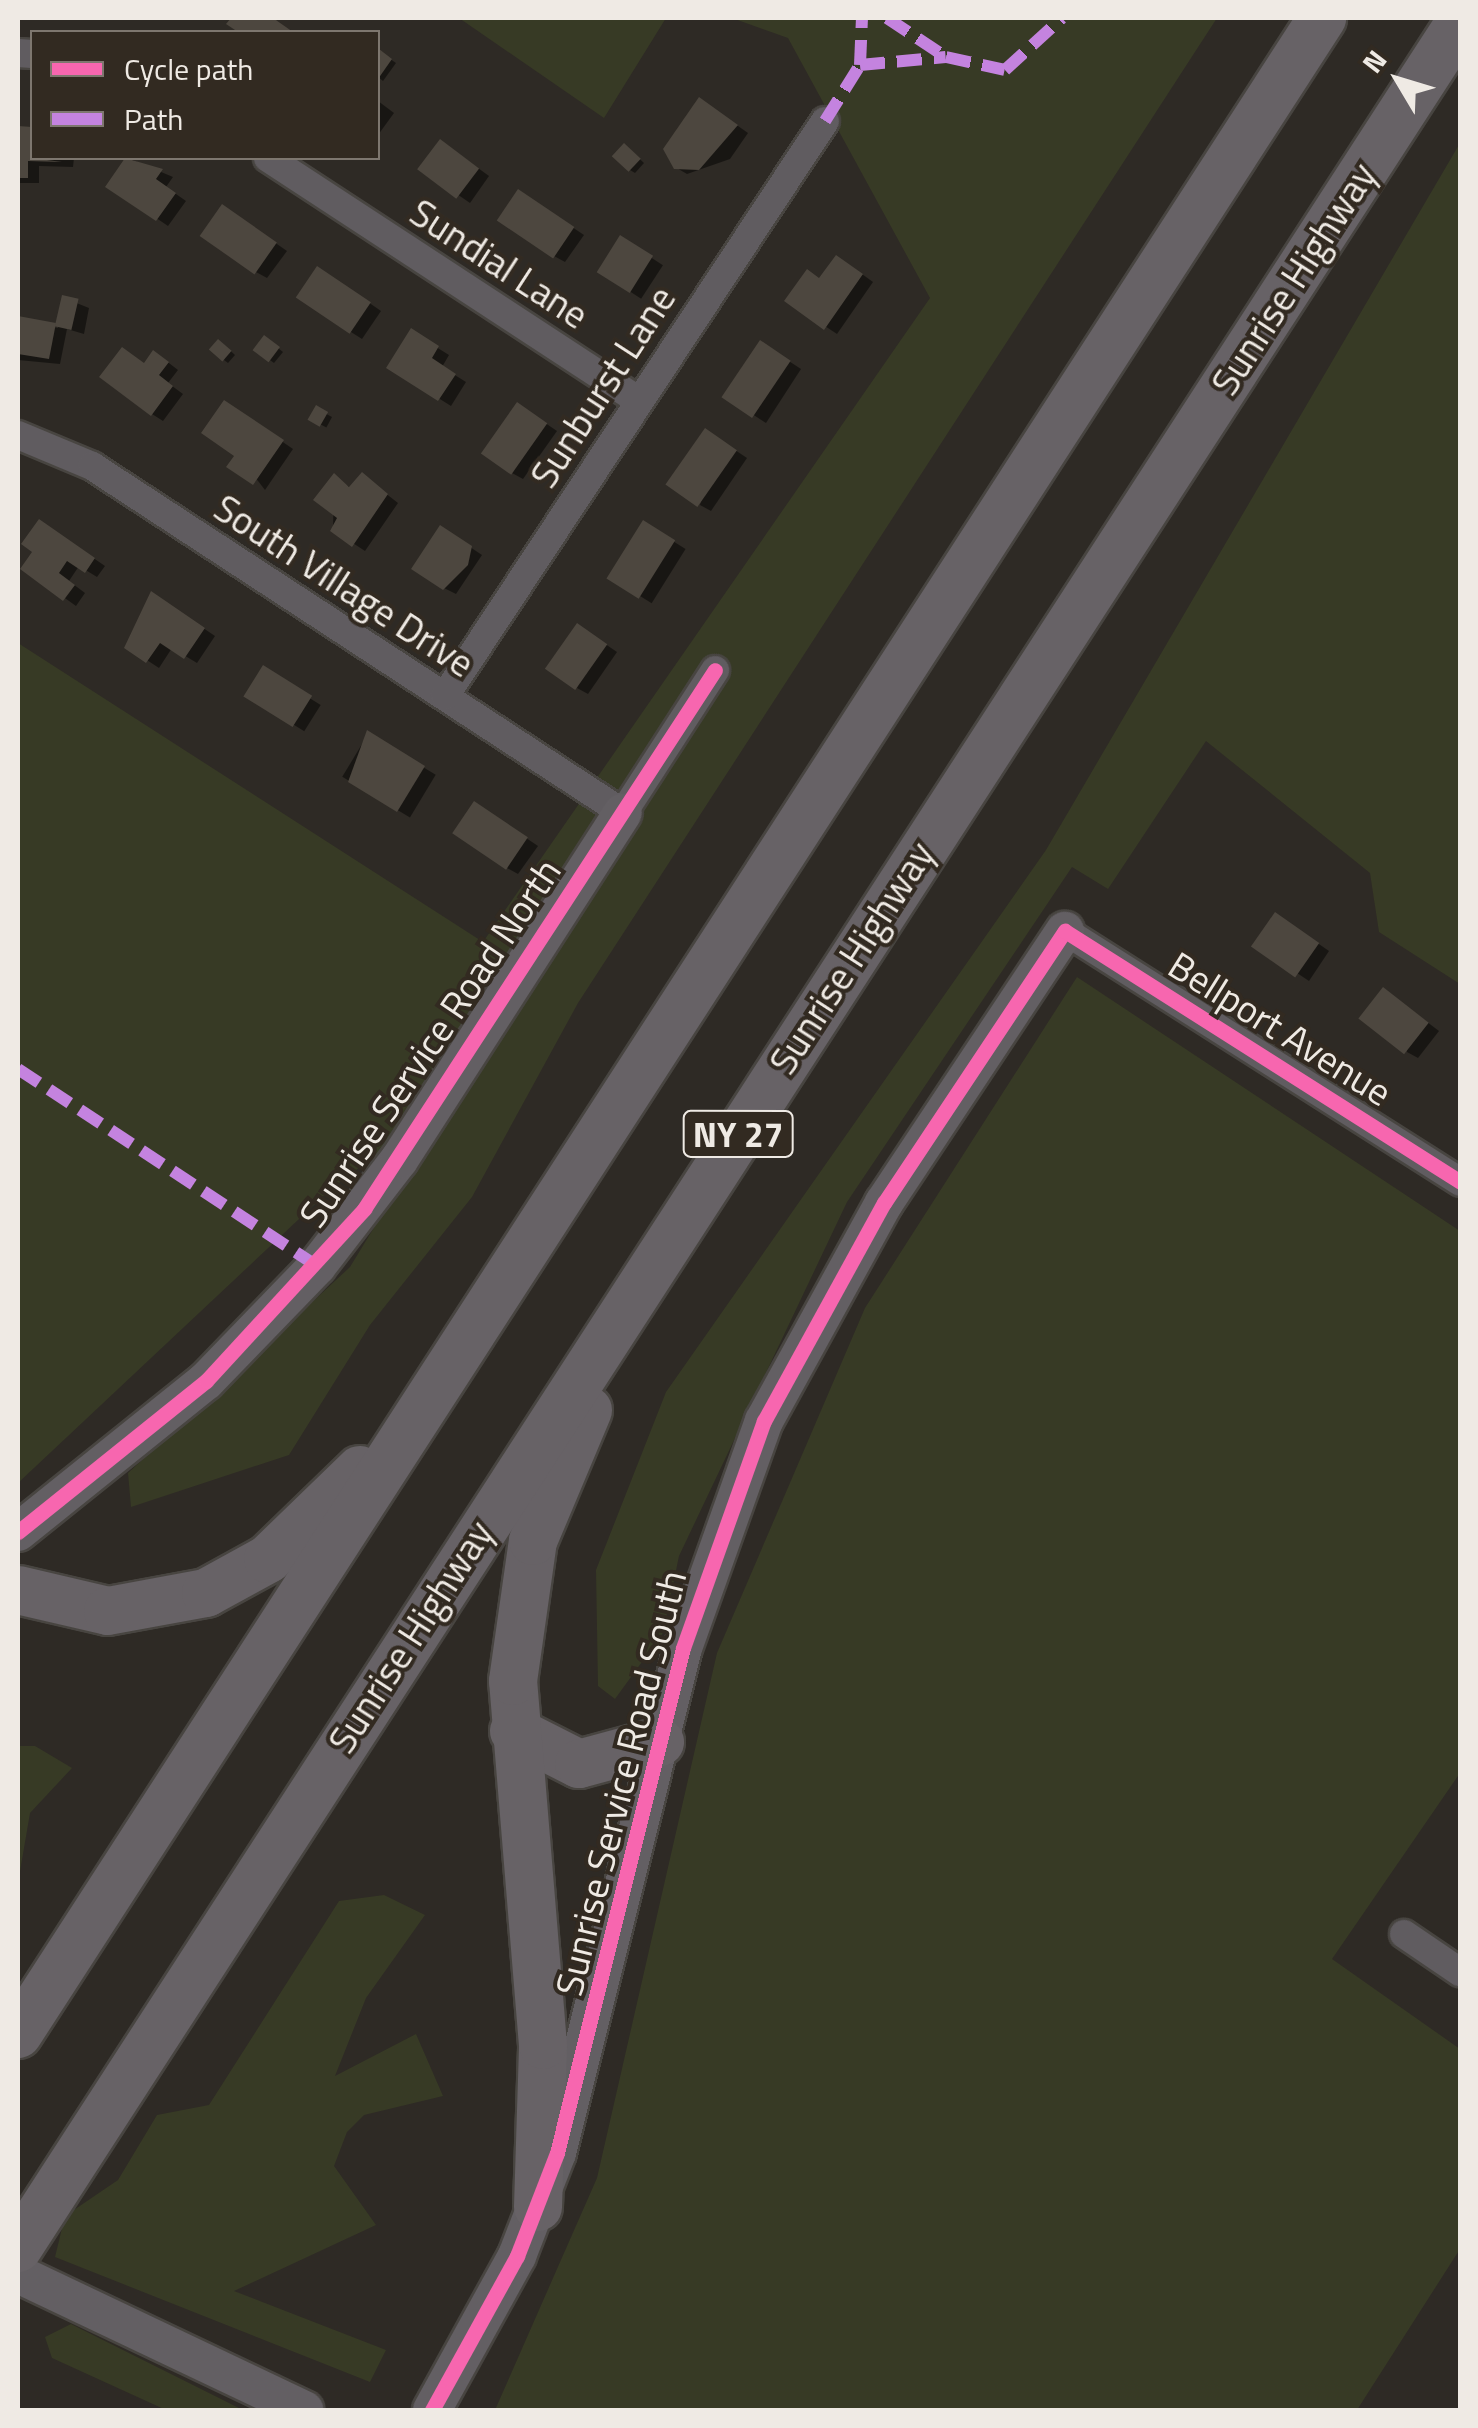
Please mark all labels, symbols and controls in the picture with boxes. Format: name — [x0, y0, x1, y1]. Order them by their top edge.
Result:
legend — [30, 30, 380, 160]
north arrow — [1348, 30, 1448, 130]
text: N — [1351, 40, 1397, 82]
text: Cycle path — [124, 46, 253, 92]
text: Path — [124, 96, 183, 142]
street label: Sunrise Highway — [1202, 154, 1386, 404]
street label: Sundial Lane — [402, 190, 596, 338]
street label: Sunburst Lane — [521, 278, 685, 496]
street label: South Village Drive — [206, 485, 482, 687]
street label: Sunrise Highway — [760, 833, 944, 1083]
street label: Sunrise Service Road North — [290, 850, 570, 1236]
street label: Bellport Avenue — [1160, 942, 1400, 1116]
road number: NY 27 — [680, 1104, 796, 1164]
street label: Sunrise Highway — [319, 1512, 503, 1762]
street label: Sunrise Service Road South — [546, 1566, 696, 2000]

